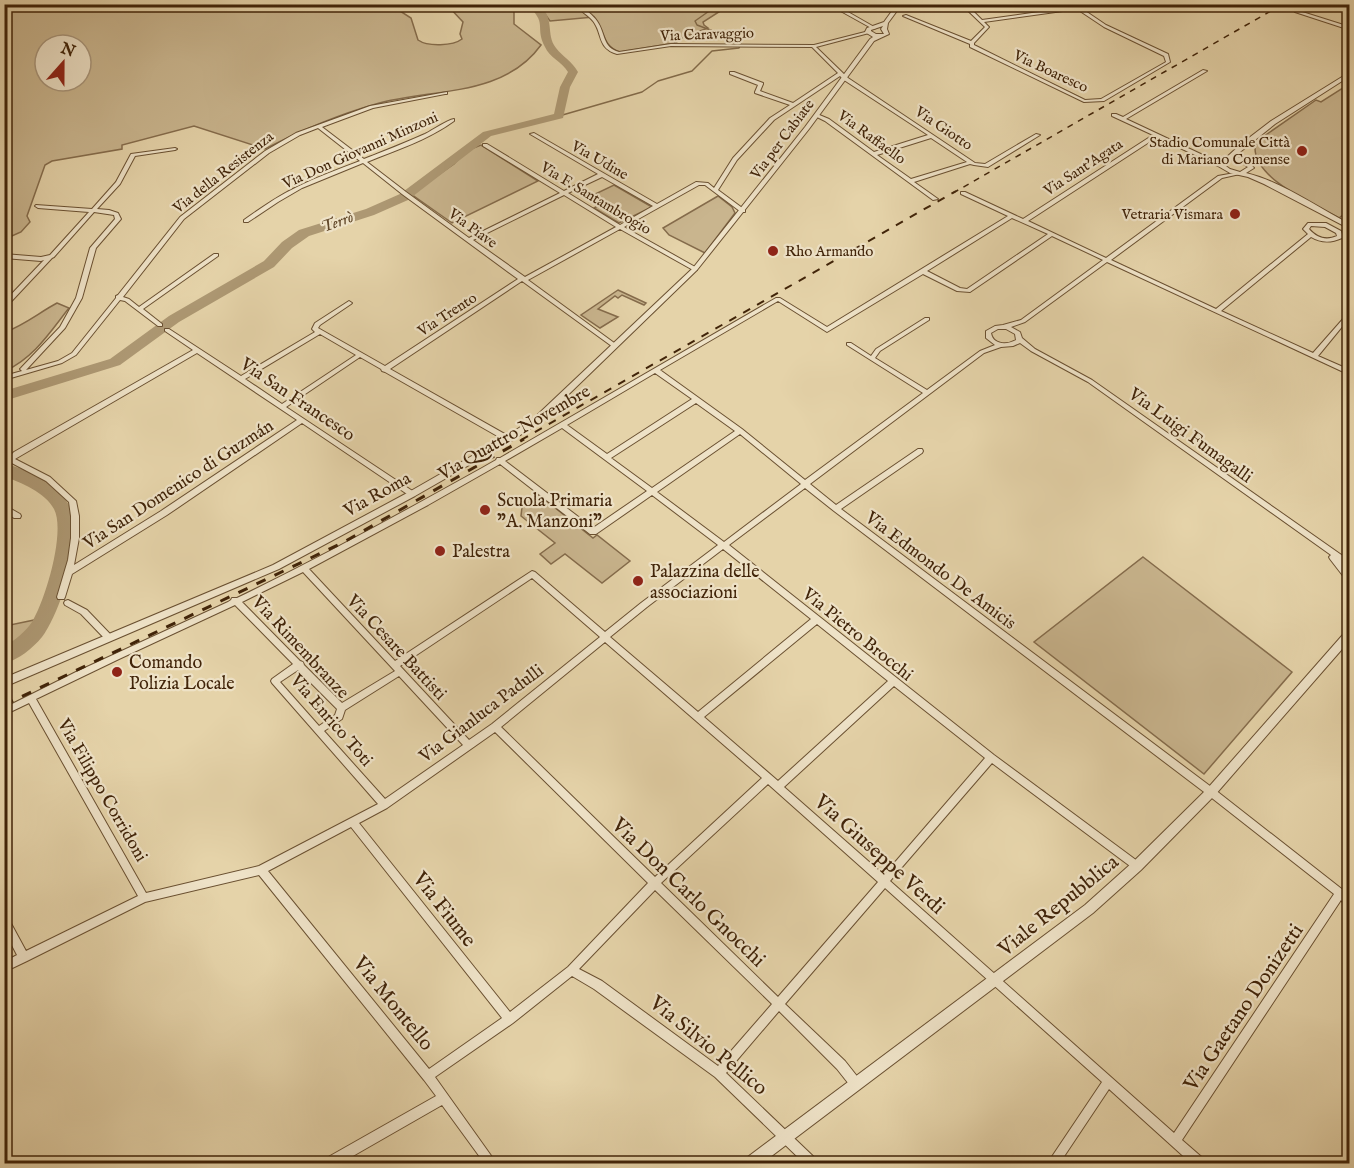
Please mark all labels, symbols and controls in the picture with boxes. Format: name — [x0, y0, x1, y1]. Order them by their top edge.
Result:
street label: Via Caravaggio — [659, 23, 754, 46]
north arrow — [33, 33, 93, 93]
text: N — [57, 39, 78, 63]
street label: Via Boaresco — [1009, 45, 1091, 97]
street label: Via per Cabiate — [746, 96, 819, 184]
street label: Via Giotto — [910, 102, 976, 155]
street label: Via Raffaello — [833, 106, 910, 169]
street label: Via Don Giovanni Minzoni — [279, 108, 441, 194]
street label: Via della Resistenza — [168, 127, 278, 218]
place label: Stadio Comunale Città di Mariano Comense — [1149, 133, 1291, 169]
street label: Via Sant'Agata — [1039, 134, 1127, 201]
street label: Via Udine — [567, 136, 632, 184]
marker: Stadio Comunale Città di Mariano Comense — [1295, 144, 1309, 158]
street label: Via F. Santambrogio — [536, 157, 655, 239]
street label: Via Piave — [444, 204, 501, 253]
place label: Vetraria Vismara — [1121, 205, 1224, 224]
marker: Vetraria Vismara — [1228, 207, 1242, 221]
water label: Terrò — [319, 208, 357, 238]
place label: Rho Armando — [785, 242, 873, 261]
marker: Rho Armando — [766, 244, 780, 258]
street label: Via Trento — [413, 288, 480, 341]
street label: Via San Francesco — [234, 353, 359, 447]
street label: Via Quattro Novembre — [434, 380, 595, 487]
street label: Via Luigi Fumagalli — [1123, 383, 1257, 489]
street label: Via San Domenico di Guzmán — [78, 415, 279, 556]
street label: Via Roma — [339, 467, 416, 524]
place label: Scuola Primaria "A. Manzoni" — [497, 490, 612, 534]
marker: Scuola Primaria "A. Manzoni" — [478, 503, 492, 517]
street label: Via Edmondo De Amicis — [859, 506, 1020, 635]
place label: Palestra — [452, 541, 510, 564]
marker: Palestra — [433, 544, 447, 558]
place label: Palazzina delle associazioni — [650, 561, 759, 605]
marker: Palazzina delle associazioni — [631, 574, 645, 588]
street label: Via Pietro Brocchi — [796, 583, 917, 687]
street label: Via Cesare Battisti — [340, 590, 451, 706]
street label: Via Rimembranze — [246, 591, 354, 704]
place label: Comando Polizia Locale — [129, 652, 235, 696]
street label: Via Gianluca Padulli — [414, 660, 549, 769]
marker: Comando Polizia Locale — [110, 665, 124, 679]
street label: Via Enrico Toti — [284, 669, 377, 772]
street label: Via Filippo Corridoni — [51, 714, 152, 867]
street label: Via Giuseppe Verdi — [807, 789, 950, 921]
street label: Via Don Carlo Gnocchi — [604, 812, 771, 974]
street label: Viale Repubblica — [992, 849, 1126, 964]
street label: Via Fiume — [405, 866, 482, 953]
street label: Via Gaetano Donizetti — [1178, 919, 1310, 1098]
street label: Via Montello — [346, 950, 439, 1057]
street label: Via Silvio Pellico — [643, 990, 773, 1102]

